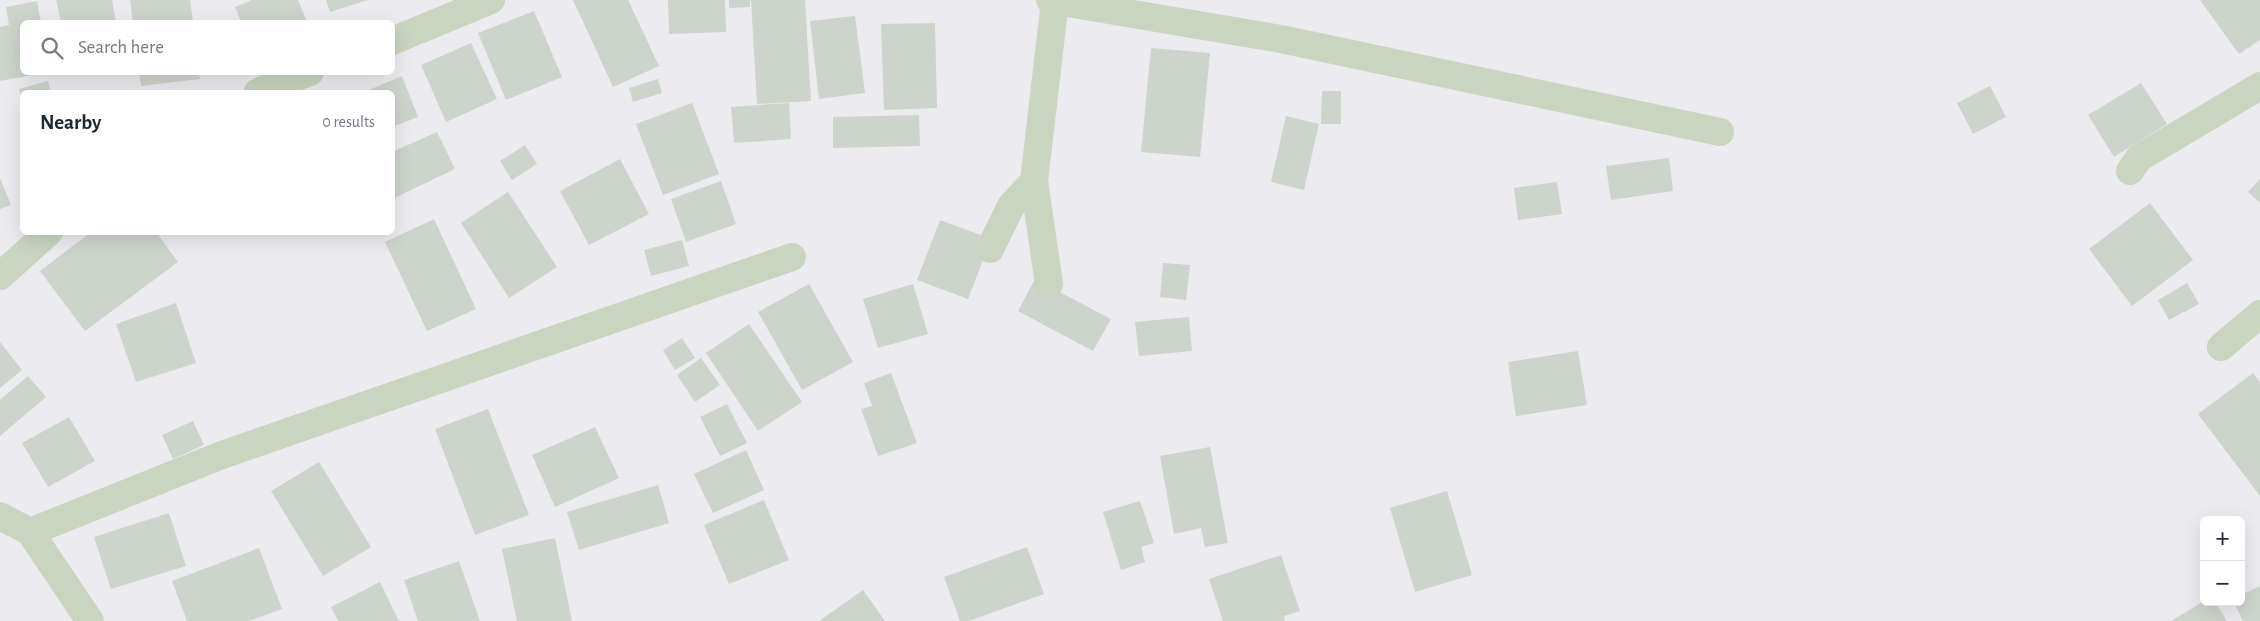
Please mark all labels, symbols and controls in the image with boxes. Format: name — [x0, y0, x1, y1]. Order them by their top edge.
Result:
search box — [20, 20, 395, 75]
icon: search — [38, 34, 66, 62]
text: Search here — [78, 38, 164, 57]
text: Nearby — [40, 112, 101, 133]
text: 0 results — [322, 114, 375, 130]
map controls — [2200, 516, 2245, 606]
button: + — [2200, 516, 2245, 561]
button: − — [2200, 561, 2245, 606]

